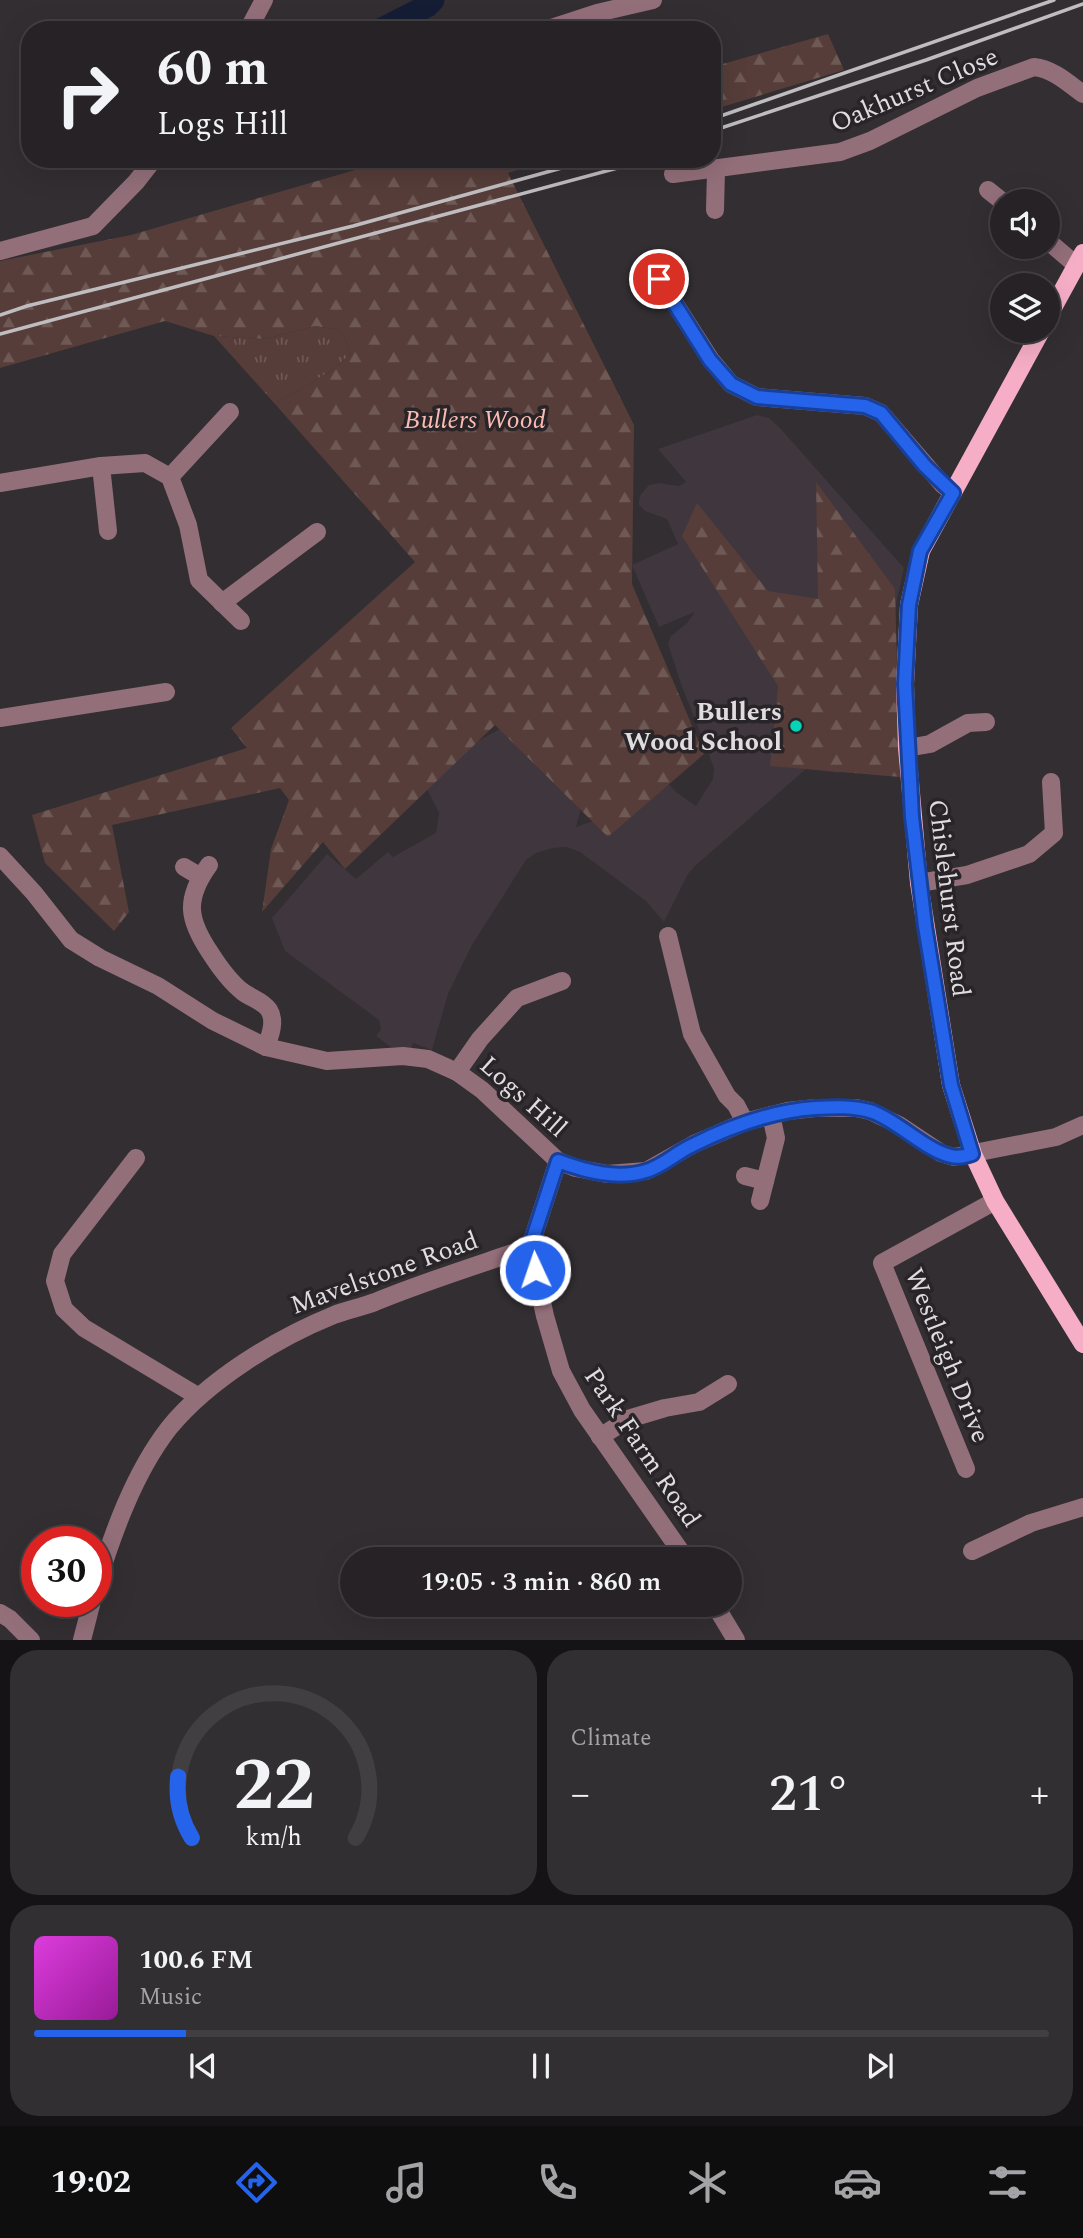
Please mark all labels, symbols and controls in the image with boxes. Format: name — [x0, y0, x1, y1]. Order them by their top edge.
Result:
text: 60 m — [157, 32, 268, 107]
street label: Oakhurst Close — [824, 37, 1005, 143]
icon: right — [42, 49, 133, 140]
text: Logs Hill — [157, 100, 288, 149]
map controls — [990, 189, 1060, 343]
button: sound — [990, 189, 1060, 259]
pin — [629, 249, 689, 309]
icon: arrive — [640, 260, 678, 298]
button: layers — [990, 273, 1060, 343]
park label: Bullers Wood — [404, 400, 546, 440]
place label: Bullers Wood School — [624, 692, 782, 762]
marker: Bullers Wood School — [788, 718, 804, 734]
street label: Chislehurst Road — [917, 797, 981, 999]
street label: Logs Hill — [470, 1046, 576, 1147]
street label: Mavelstone Road — [285, 1220, 484, 1325]
position arrow — [498, 1233, 572, 1307]
street label: Westleigh Drive — [894, 1262, 1000, 1449]
street label: Park Farm Road — [574, 1359, 711, 1536]
speed limit sign: 30 — [21, 1526, 112, 1617]
text: 19:05 · 3 min · 860 m — [421, 1562, 661, 1602]
text: Climate — [571, 1721, 651, 1756]
text: 22 — [232, 1732, 314, 1843]
text: 21° — [769, 1755, 851, 1834]
text: − — [571, 1766, 590, 1824]
text: + — [1030, 1766, 1049, 1824]
text: km/h — [245, 1819, 301, 1857]
text: 100.6 FM — [139, 1940, 253, 1980]
text: Music — [139, 1980, 202, 2015]
icon: previous — [184, 2047, 222, 2085]
icon: pause — [522, 2047, 560, 2085]
icon: next — [861, 2047, 899, 2085]
text: 19:02 — [51, 2158, 131, 2207]
icon: directions — [232, 2158, 281, 2207]
icon: music — [382, 2158, 431, 2207]
icon: phone — [533, 2158, 582, 2207]
icon: climate — [683, 2158, 732, 2207]
icon: car — [833, 2158, 882, 2207]
icon: filters — [983, 2158, 1032, 2207]

